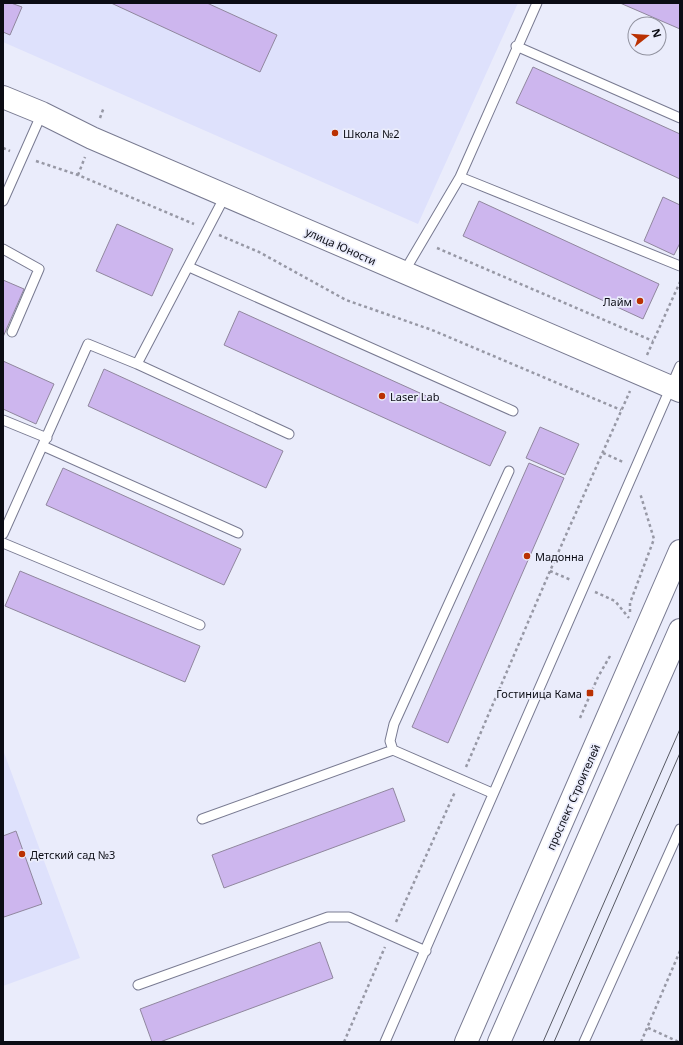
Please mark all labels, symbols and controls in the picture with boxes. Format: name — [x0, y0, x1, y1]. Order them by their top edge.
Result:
north arrow — [627, 16, 667, 56]
text: N — [649, 26, 666, 39]
place label: Школа №2 — [343, 126, 400, 141]
marker: Школа №2 — [330, 128, 340, 138]
street label: улица Юности — [303, 224, 379, 268]
place label: Лайм — [603, 294, 632, 309]
marker: Лайм — [635, 296, 645, 306]
place label: Laser Lab — [390, 389, 440, 404]
marker: Laser Lab — [377, 391, 387, 401]
place label: Мадонна — [535, 549, 584, 564]
marker: Мадонна — [522, 551, 532, 561]
place label: Гостиница Кама — [496, 686, 582, 701]
marker: Гостиница Кама — [585, 688, 595, 698]
street label: проспект Строителей — [543, 742, 603, 852]
place label: Детский сад №3 — [30, 847, 115, 862]
marker: Детский сад №3 — [17, 849, 27, 859]

